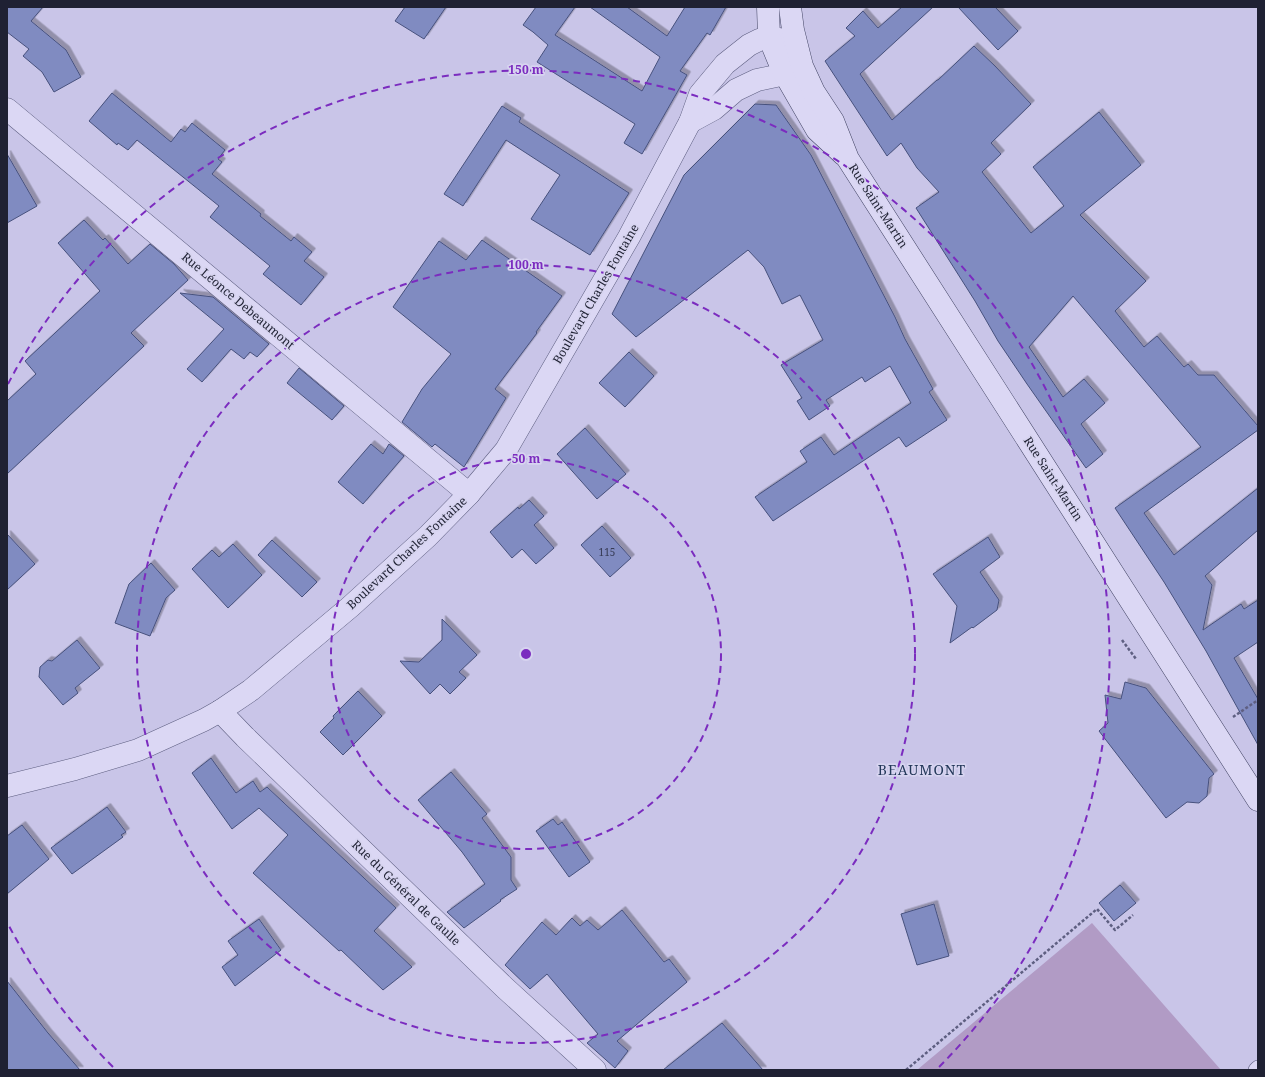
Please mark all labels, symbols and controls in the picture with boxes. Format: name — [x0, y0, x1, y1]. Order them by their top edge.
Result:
text: 150 m — [508, 61, 544, 78]
street label: Rue Saint-Martin — [845, 160, 912, 251]
street label: Boulevard Charles Fontaine — [549, 221, 643, 367]
street label: Rue Léonce Debeaumont — [178, 248, 298, 353]
text: 100 m — [508, 256, 544, 273]
street label: Rue Saint-Martin — [1020, 433, 1087, 524]
text: 50 m — [512, 450, 540, 467]
street label: Boulevard Charles Fontaine — [343, 492, 470, 613]
house number: 115 — [599, 545, 615, 559]
centre of rings — [519, 647, 533, 661]
district label: BEAUMONT — [878, 760, 966, 779]
street label: Rue du Général de Gaulle — [348, 836, 464, 949]

